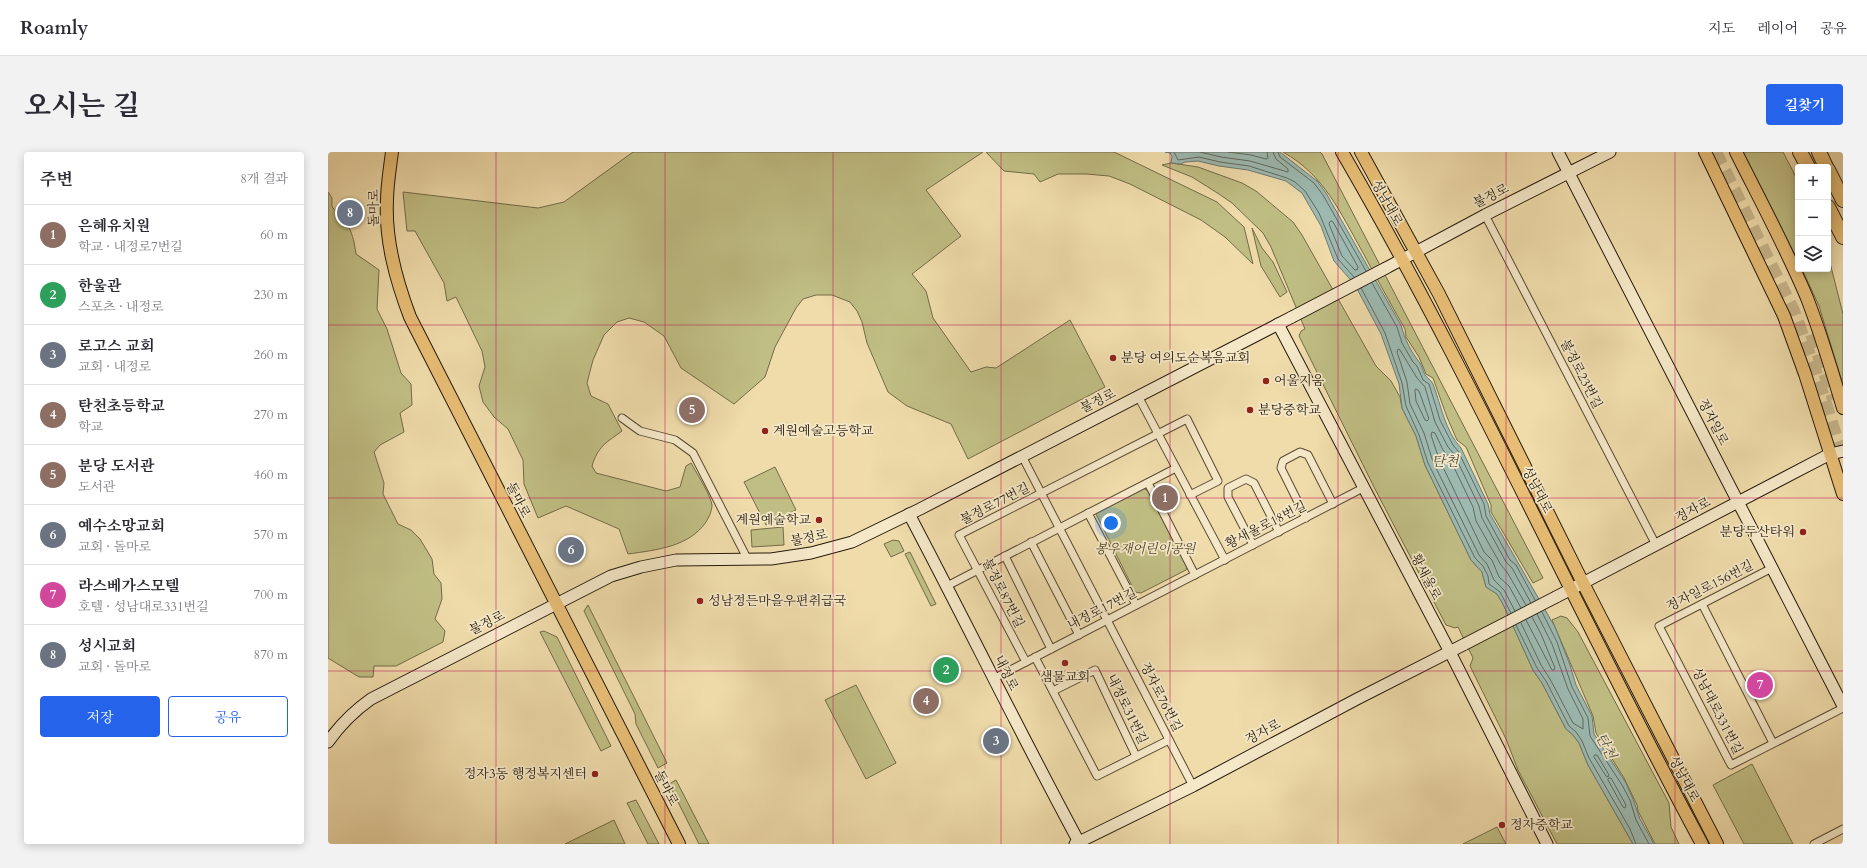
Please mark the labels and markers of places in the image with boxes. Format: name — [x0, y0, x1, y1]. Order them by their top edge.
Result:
pin: 8 — [337, 198, 363, 228]
place label: 분당 여의도순복음교회 — [1121, 349, 1250, 367]
marker: 분당 여의도순복음교회 — [1108, 353, 1118, 363]
place label: 어울지움 — [1274, 372, 1325, 390]
marker: 어울지움 — [1261, 376, 1271, 386]
pin: 5 — [679, 395, 705, 425]
place label: 분당중학교 — [1258, 401, 1321, 419]
marker: 분당중학교 — [1245, 405, 1255, 415]
place label: 계원예술고등학교 — [773, 422, 874, 440]
marker: 계원예술고등학교 — [760, 426, 770, 436]
pin: 1 — [1152, 483, 1178, 513]
place label: 계원예술학교 — [736, 511, 811, 529]
marker: 계원예술학교 — [814, 515, 824, 525]
place label: 분당두산타워 — [1720, 523, 1795, 541]
marker: 분당두산타워 — [1798, 527, 1808, 537]
pin: 6 — [558, 535, 584, 565]
place label: 성남정든마을우편취급국 — [708, 592, 847, 610]
marker: 성남정든마을우편취급국 — [695, 596, 705, 606]
pin: 2 — [933, 655, 959, 685]
marker: 샘물교회 — [1060, 658, 1070, 668]
place label: 샘물교회 — [1040, 668, 1090, 686]
pin: 7 — [1747, 670, 1773, 700]
pin: 4 — [913, 686, 939, 716]
pin: 3 — [983, 726, 1009, 756]
place label: 정자3동 행정복지센터 — [464, 765, 587, 783]
marker: 정자3동 행정복지센터 — [590, 769, 600, 779]
place label: 정자중학교 — [1510, 816, 1573, 834]
marker: 정자중학교 — [1497, 820, 1507, 830]

